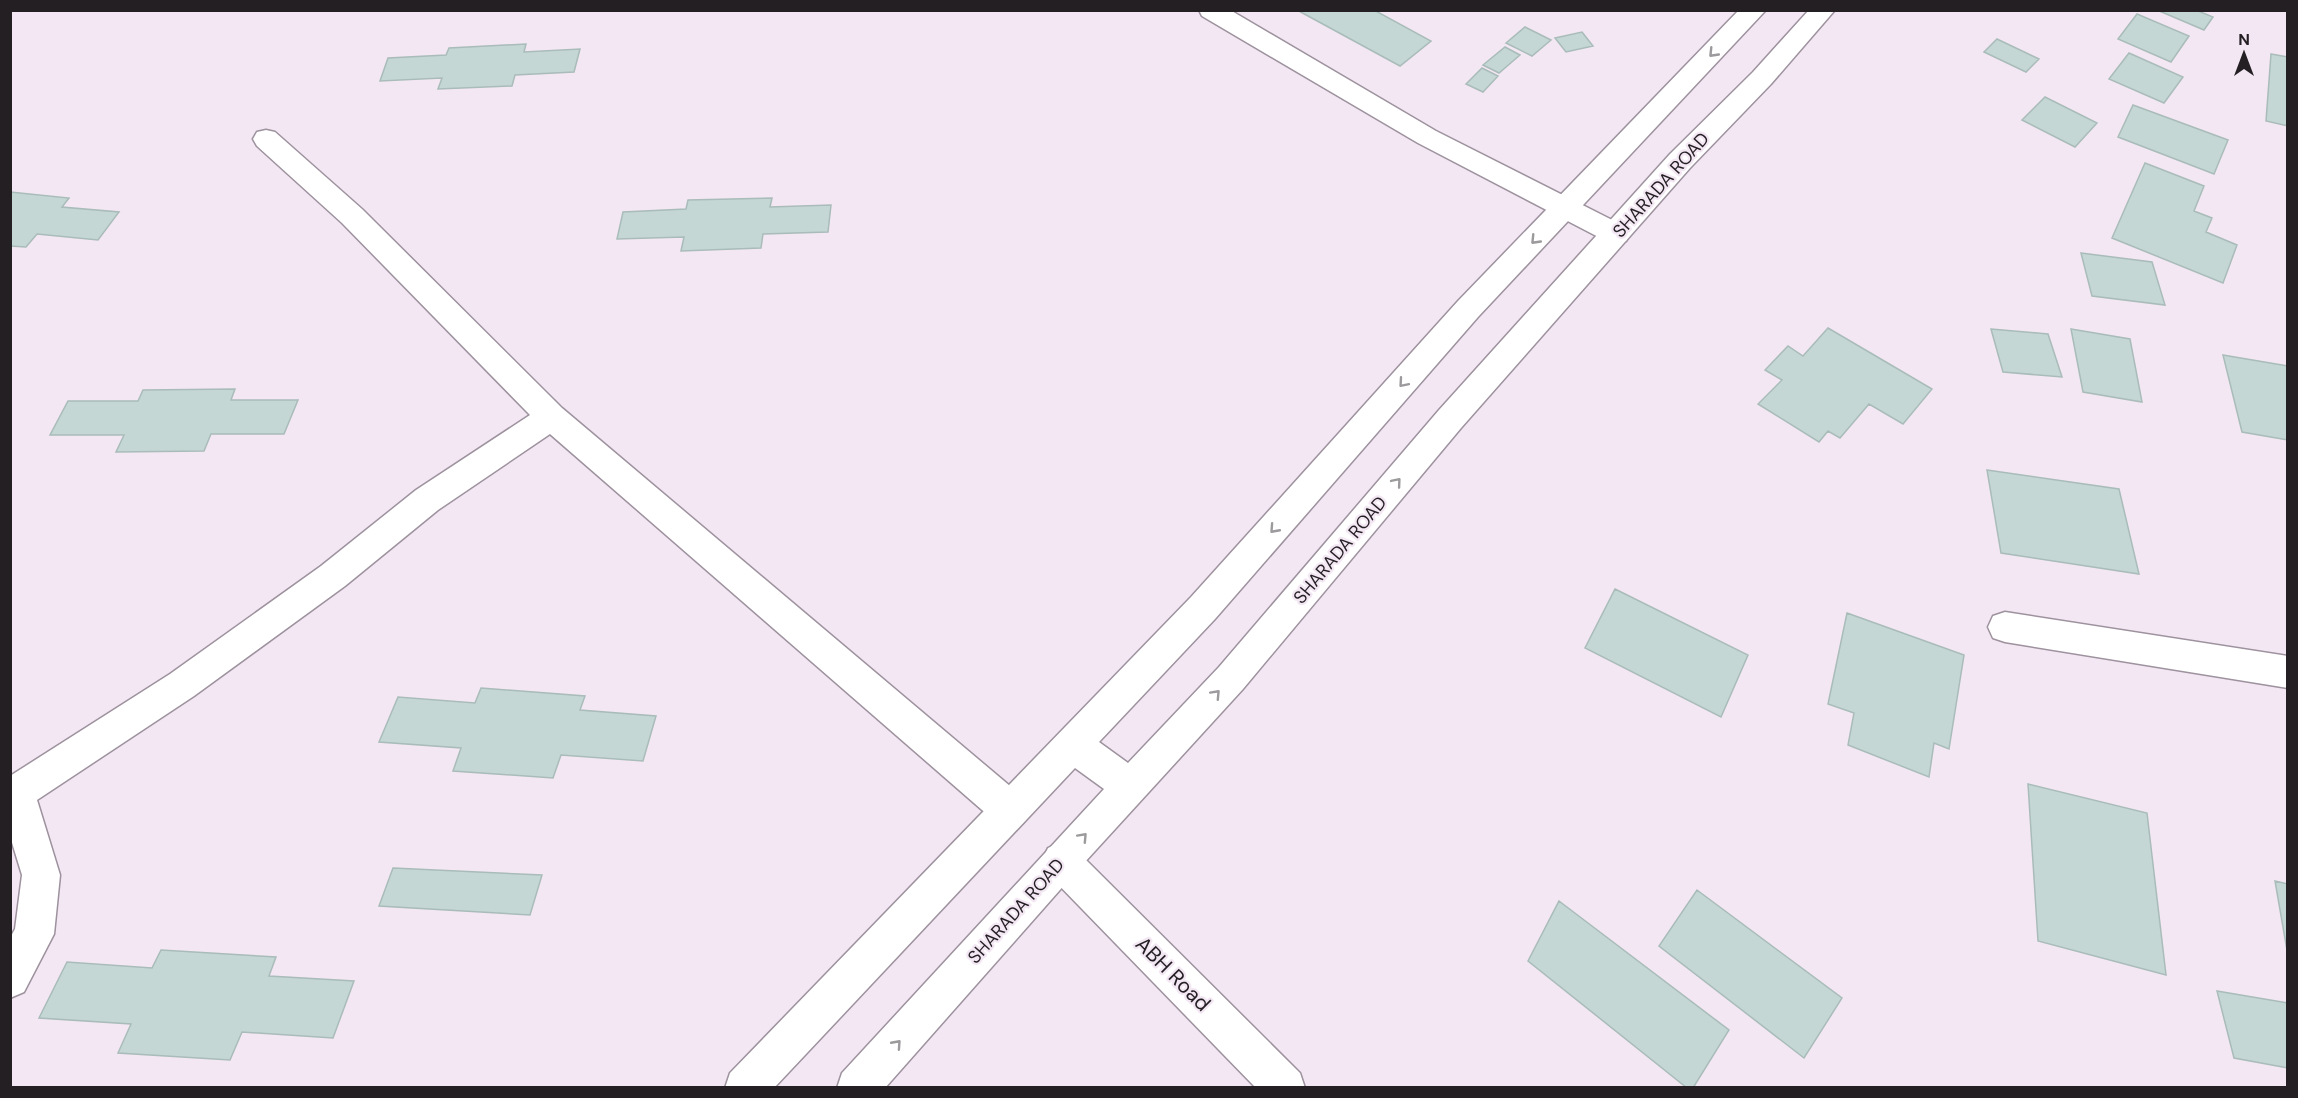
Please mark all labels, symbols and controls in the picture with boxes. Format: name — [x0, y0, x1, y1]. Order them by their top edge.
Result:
north arrow — [2214, 24, 2274, 84]
text: N — [2238, 29, 2250, 50]
one-way arrow — [1709, 46, 1720, 56]
street label: SHARADA ROAD — [1607, 127, 1715, 243]
one-way arrow — [1532, 232, 1543, 243]
one-way arrow — [1399, 376, 1410, 387]
one-way arrow — [1390, 478, 1401, 489]
street label: SHARADA ROAD — [1288, 491, 1392, 609]
one-way arrow — [1270, 522, 1281, 533]
one-way arrow — [1209, 690, 1220, 701]
one-way arrow — [1076, 833, 1087, 844]
street label: SHARADA ROAD — [962, 853, 1070, 969]
street label: ABH Road — [1129, 930, 1217, 1018]
one-way arrow — [890, 1041, 901, 1051]

